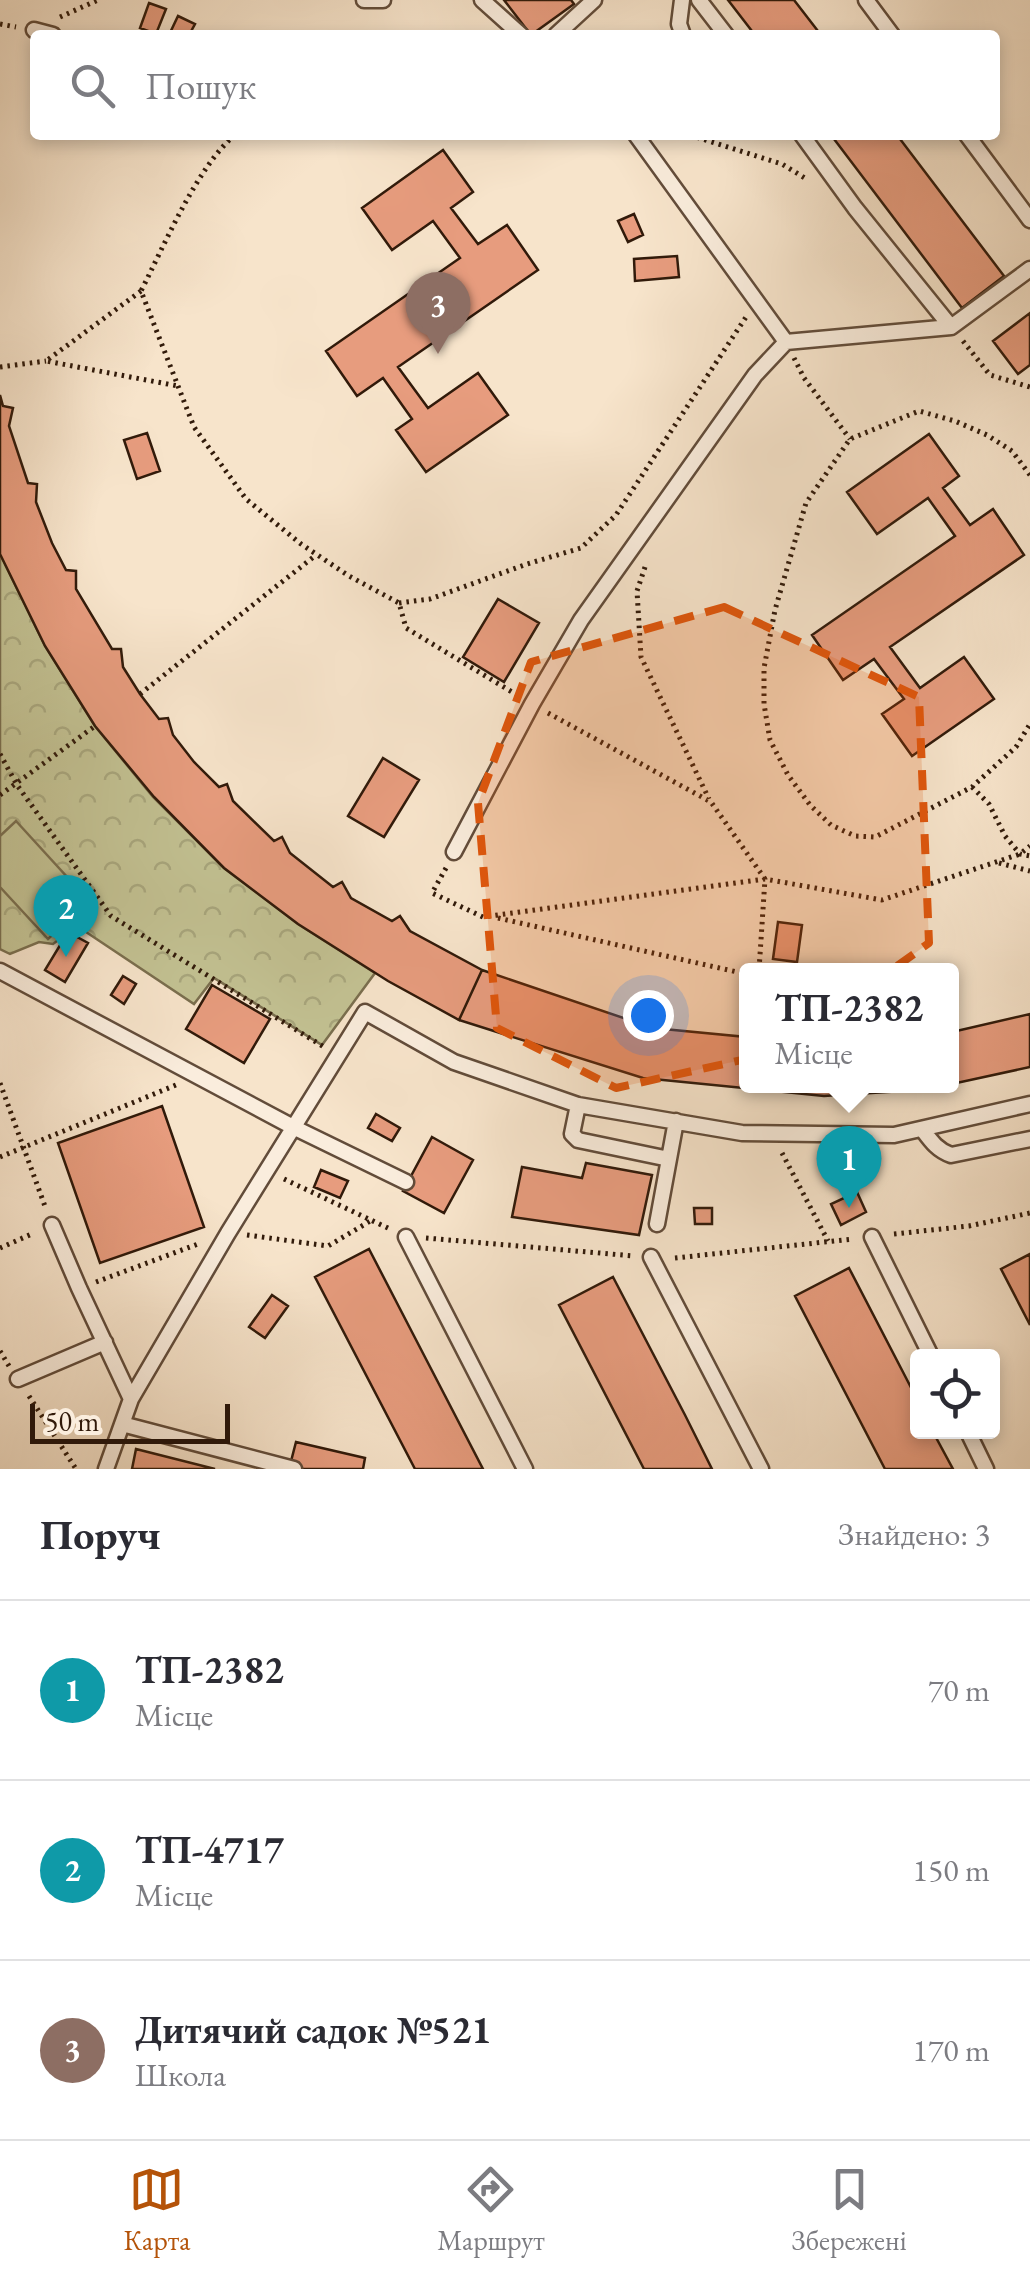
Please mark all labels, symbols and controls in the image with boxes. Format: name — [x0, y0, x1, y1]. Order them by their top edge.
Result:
search box — [30, 30, 1000, 140]
icon: search — [65, 58, 120, 113]
text: Пошук — [145, 61, 256, 110]
pin: 3 — [406, 272, 470, 354]
pin: 2 — [34, 874, 98, 957]
popup — [739, 963, 959, 1093]
text: ТП-2382 — [775, 983, 923, 1032]
your location — [623, 990, 674, 1041]
text: Місце — [775, 1032, 853, 1074]
pin: 1 — [816, 1126, 882, 1208]
map controls — [910, 1349, 1000, 1439]
button: locate — [910, 1349, 1000, 1439]
scale bar — [30, 1399, 230, 1444]
text: 50 m — [45, 1403, 99, 1439]
text: Поруч — [40, 1507, 161, 1562]
text: Знайдено: 3 — [838, 1513, 990, 1555]
text: ТП-2382 — [135, 1645, 284, 1694]
text: 1 — [64, 1669, 81, 1711]
text: 70 m — [928, 1669, 990, 1711]
text: Місце — [135, 1694, 213, 1736]
text: ТП-4717 — [135, 1825, 284, 1874]
text: 2 — [64, 1849, 81, 1891]
text: 150 m — [913, 1849, 990, 1891]
text: Місце — [135, 1874, 213, 1916]
text: Дитячий садок №521 — [135, 2005, 491, 2054]
text: 3 — [64, 2029, 81, 2071]
text: 170 m — [913, 2029, 990, 2071]
text: Школа — [135, 2054, 226, 2096]
tab: Карта — [123, 2162, 190, 2258]
tab: Маршрут — [437, 2162, 545, 2258]
tab: Збережені — [792, 2162, 907, 2258]

